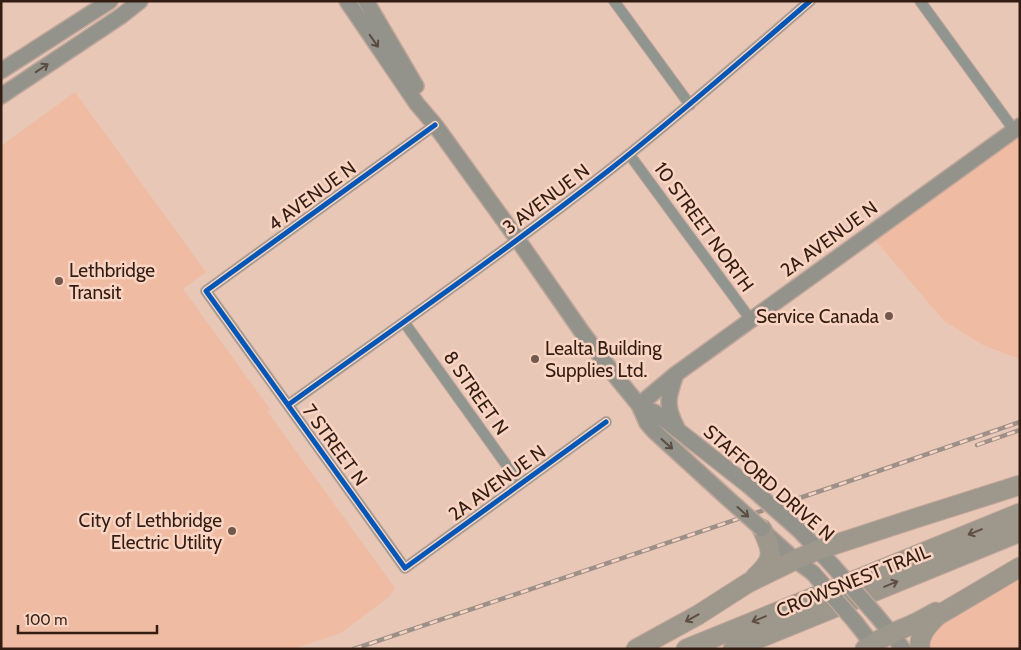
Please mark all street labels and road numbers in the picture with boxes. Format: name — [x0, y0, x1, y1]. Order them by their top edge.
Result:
street label: 4 AVENUE N — [263, 156, 361, 236]
street label: 10 STREET NORTH — [649, 158, 759, 296]
street label: 3 AVENUE N — [498, 159, 594, 239]
street label: 2A AVENUE N — [776, 196, 882, 282]
street label: 8 STREET N — [439, 347, 513, 439]
street label: 7 STREET N — [298, 400, 372, 490]
street label: STAFFORD DRIVE N — [699, 420, 839, 546]
street label: 2A AVENUE N — [444, 440, 550, 526]
street label: CROWSNEST TRAIL — [773, 539, 934, 622]

